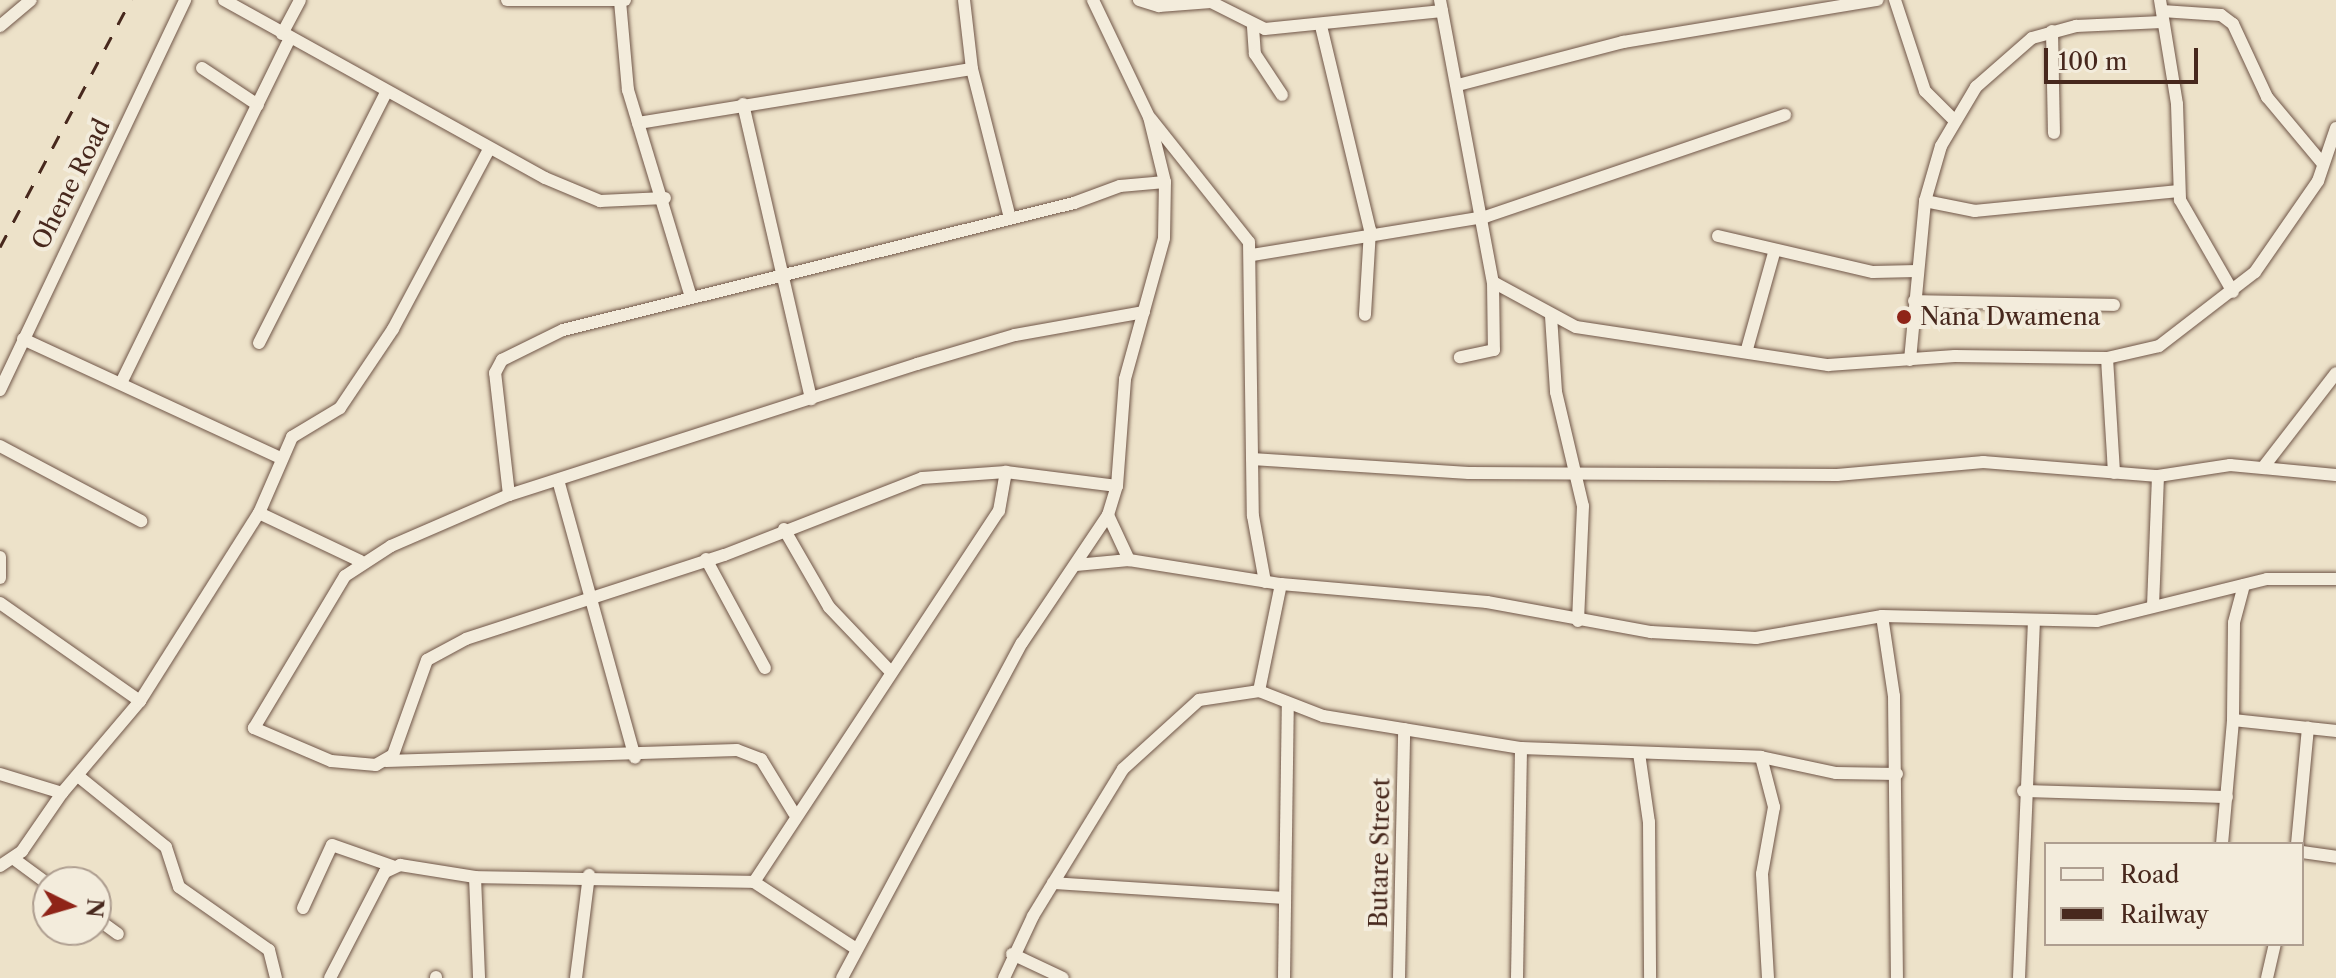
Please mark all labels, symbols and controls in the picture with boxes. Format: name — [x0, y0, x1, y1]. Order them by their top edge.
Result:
scale bar — [2048, 32, 2202, 82]
text: 100 m — [2058, 47, 2127, 76]
street label: Ohene Road — [26, 114, 116, 254]
place label: Nana Dwamena — [1920, 303, 2101, 331]
marker: Nana Dwamena — [1895, 308, 1913, 326]
street label: Butare Street — [1364, 778, 1396, 928]
legend — [2044, 842, 2304, 946]
text: Road — [2120, 860, 2179, 889]
north arrow — [32, 866, 112, 946]
text: N — [80, 897, 109, 919]
text: Railway — [2120, 900, 2209, 929]

